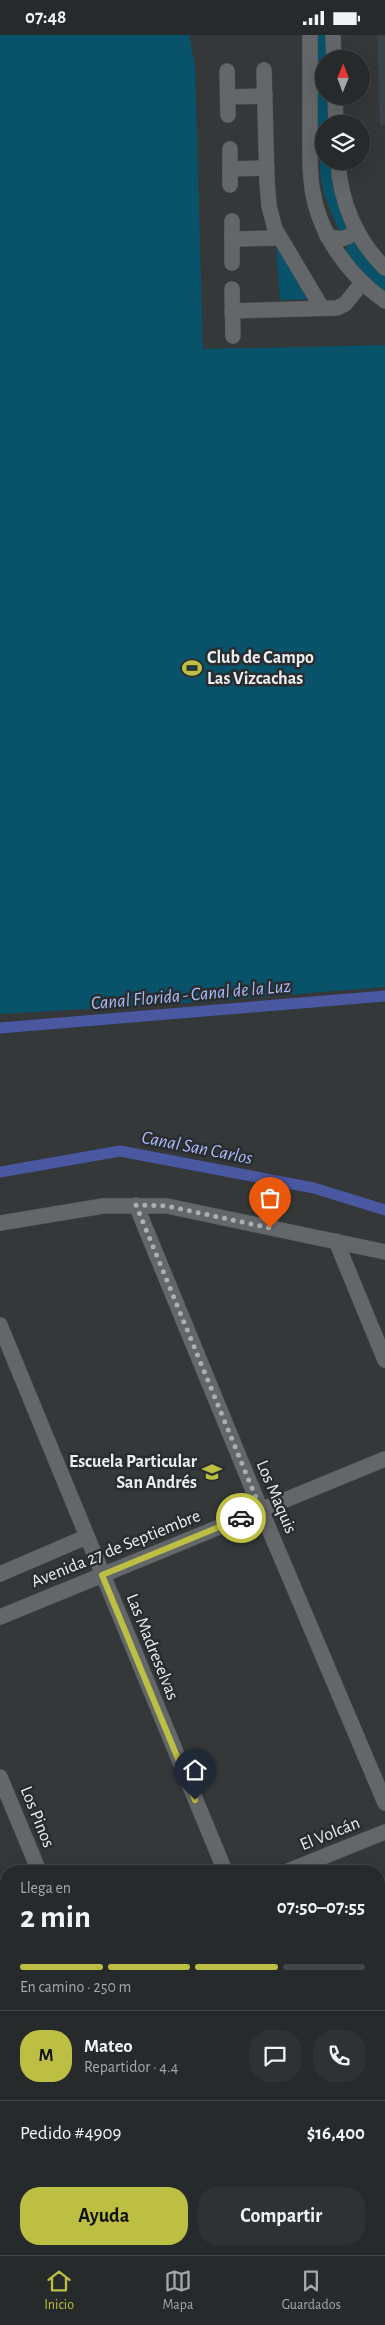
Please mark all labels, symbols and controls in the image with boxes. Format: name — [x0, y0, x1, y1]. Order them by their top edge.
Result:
text: 07:48 — [25, 8, 66, 27]
north arrow — [315, 50, 370, 105]
map controls — [315, 50, 370, 170]
button: layers — [315, 115, 370, 170]
place label: Club de Campo Las Vizcachas — [207, 649, 314, 688]
sports icon: Club de Campo Las Vizcachas — [181, 657, 203, 679]
water label: Canal Florida - Canal de la Luz — [90, 977, 292, 1013]
water label: Canal San Carlos — [140, 1128, 254, 1168]
pin — [249, 1177, 291, 1228]
icon: bag — [256, 1184, 284, 1212]
place label: Escuela Particular San Andrés — [69, 1453, 198, 1492]
street label: Los Maquis — [253, 1458, 299, 1536]
school or university icon: Escuela Particular San Andrés — [201, 1461, 223, 1483]
courier — [216, 1493, 266, 1543]
icon: car — [227, 1504, 255, 1532]
street label: Avenida 27 de Septiembre — [29, 1507, 203, 1591]
street label: Las Madreselvas — [123, 1591, 181, 1703]
pin — [174, 1749, 216, 1800]
icon: home — [181, 1756, 209, 1784]
street label: Los Pinos — [17, 1784, 57, 1850]
street label: El Volcán — [297, 1814, 363, 1854]
text: Llega en — [20, 1880, 71, 1896]
text: 07:50–07:55 — [277, 1898, 365, 1917]
text: 2 min — [20, 1901, 91, 1933]
text: En camino · 250 m — [20, 1979, 131, 1995]
button: chat — [249, 2030, 301, 2082]
button: phone — [313, 2030, 365, 2082]
text: Mateo — [84, 2037, 133, 2056]
text: M — [38, 2046, 54, 2065]
text: Repartidor · 4.4 — [84, 2059, 178, 2075]
text: Pedido #4909 — [20, 2124, 121, 2143]
text: $16,400 — [307, 2124, 365, 2143]
button: Ayuda — [20, 2187, 188, 2245]
button: Compartir — [198, 2187, 365, 2245]
tab: Inicio — [44, 2267, 74, 2314]
tab: Mapa — [162, 2267, 193, 2314]
tab: Guardados — [282, 2267, 341, 2314]

